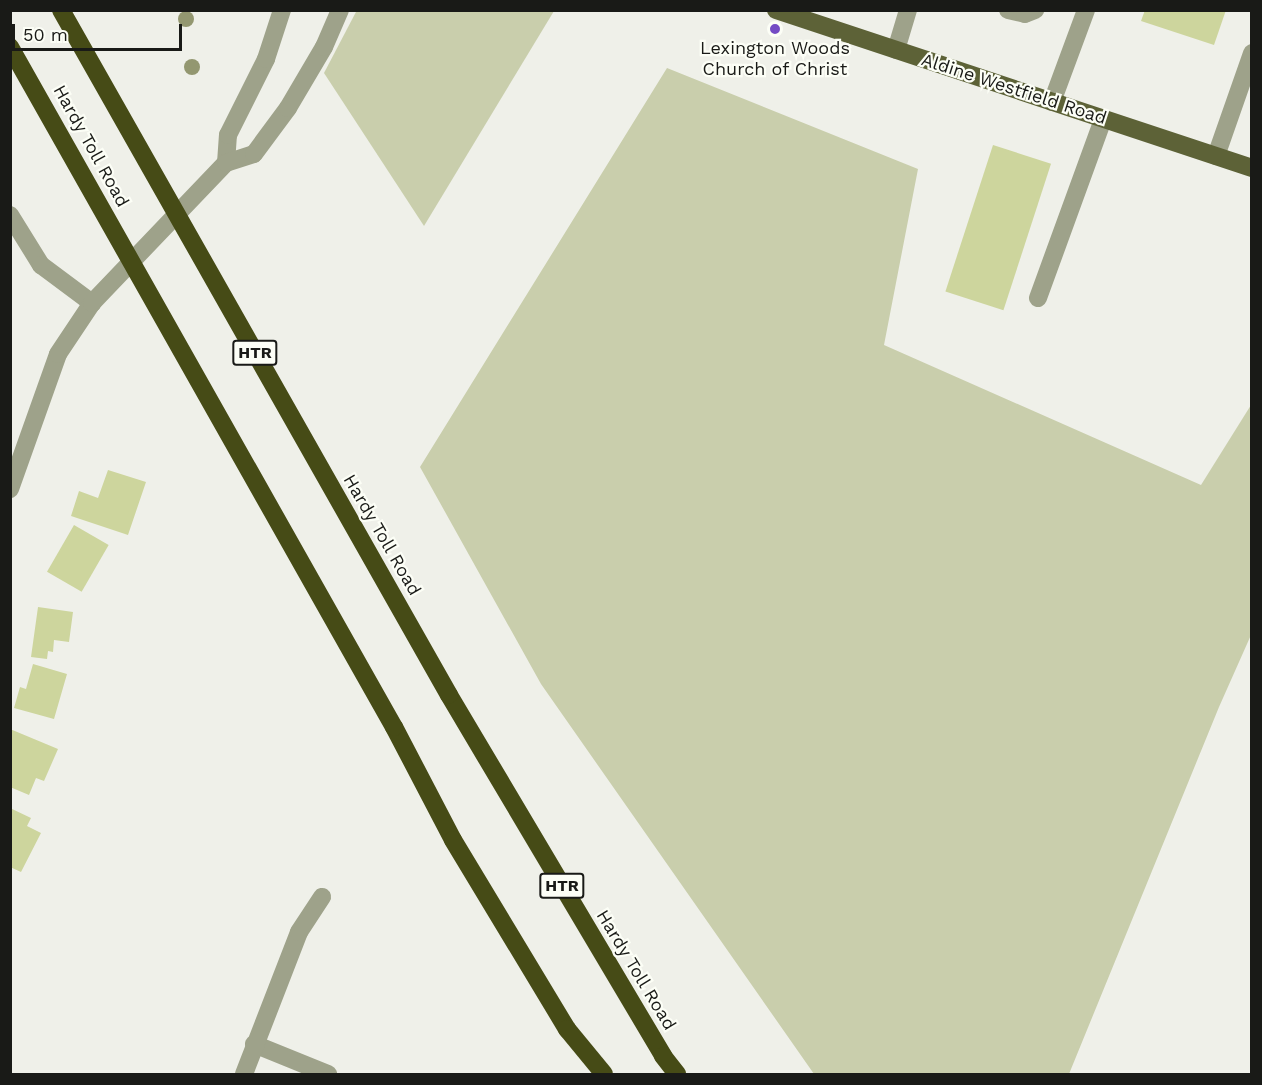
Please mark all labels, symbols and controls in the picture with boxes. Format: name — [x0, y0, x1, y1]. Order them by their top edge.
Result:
scale bar — [15, 12, 184, 50]
marker: Lexington Woods Church of Christ — [768, 22, 782, 36]
text: 50 m — [23, 24, 68, 45]
place label: Lexington Woods Church of Christ — [700, 38, 850, 80]
street label: Aldine Westfield Road — [918, 49, 1110, 129]
street label: Hardy Toll Road — [48, 80, 134, 212]
road number: HTR — [231, 340, 279, 366]
street label: Hardy Toll Road — [338, 470, 426, 600]
road number: HTR — [538, 873, 586, 899]
street label: Hardy Toll Road — [591, 905, 681, 1035]

